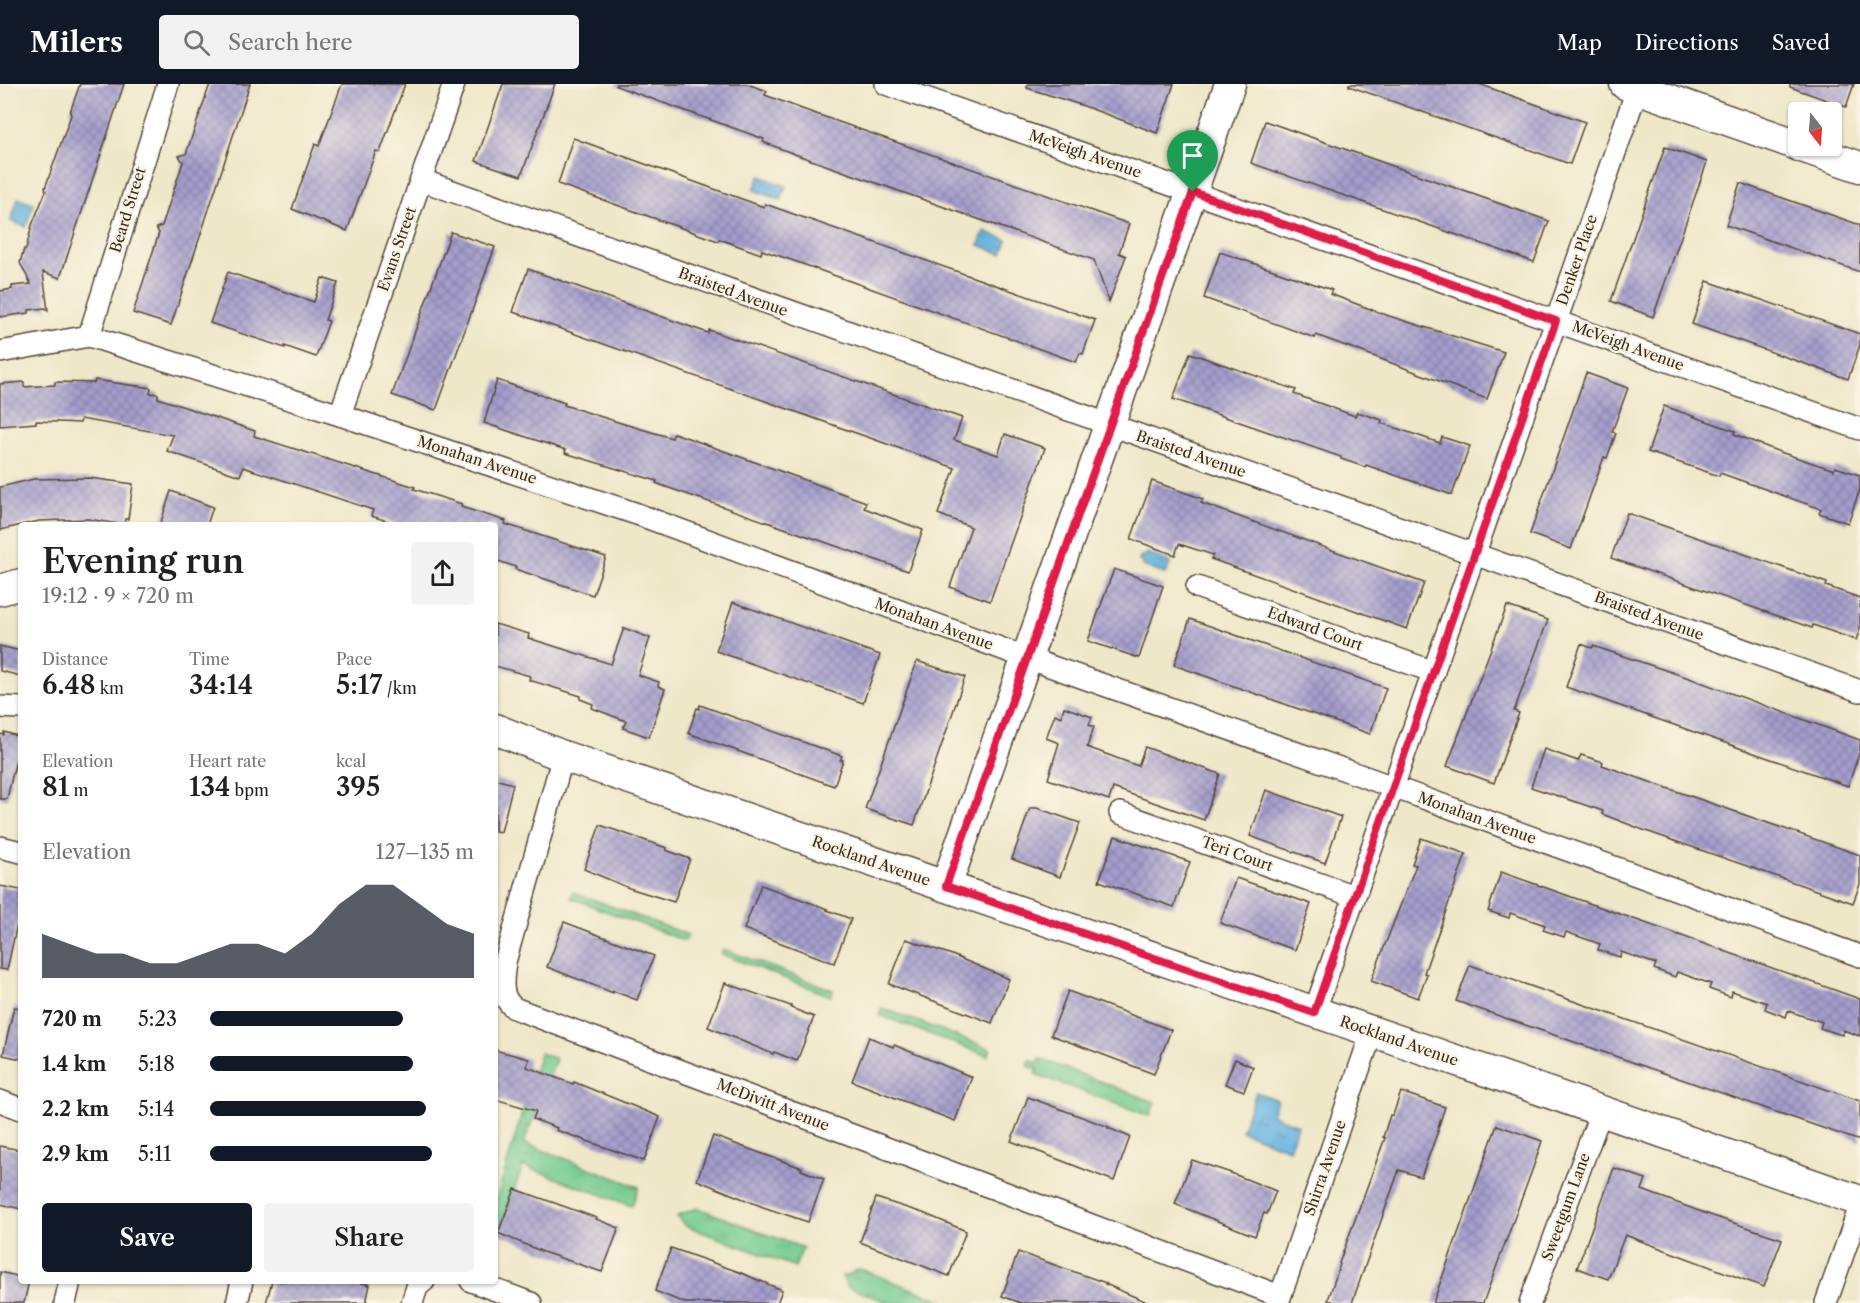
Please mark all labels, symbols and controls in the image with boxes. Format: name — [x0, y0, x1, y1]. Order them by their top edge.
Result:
search box — [159, 15, 579, 69]
text: Milers — [30, 25, 123, 59]
icon: search — [180, 26, 213, 59]
text: Search here — [228, 29, 353, 56]
text: Map — [1557, 30, 1602, 55]
text: Directions — [1635, 30, 1739, 55]
text: Saved — [1772, 30, 1830, 55]
north arrow — [1788, 102, 1842, 156]
map controls — [1788, 102, 1842, 156]
street label: McVeigh Avenue — [1026, 125, 1144, 182]
pin — [1167, 130, 1218, 192]
icon: arrive — [1176, 139, 1209, 172]
street label: Beard Street — [105, 164, 150, 255]
street label: Evans Street — [373, 203, 420, 294]
street label: Denker Place — [1552, 212, 1601, 308]
street label: Braisted Avenue — [676, 263, 791, 320]
street label: McVeigh Avenue — [1570, 316, 1687, 375]
street label: Braisted Avenue — [1134, 426, 1249, 481]
street label: Monahan Avenue — [415, 431, 539, 488]
text: Evening run — [42, 541, 244, 582]
button: share — [411, 542, 474, 605]
text: 19:12 · 9 × 720 m — [42, 584, 194, 608]
street label: Braisted Avenue — [1592, 587, 1707, 644]
street label: Monahan Avenue — [872, 593, 996, 654]
street label: Edward Court — [1265, 602, 1366, 655]
text: Distance — [42, 649, 108, 669]
text: Time — [189, 649, 229, 669]
text: Pace — [336, 649, 372, 669]
text: 6.48 — [42, 669, 96, 701]
text: 34:14 — [189, 669, 253, 701]
text: 5:17 — [336, 669, 383, 701]
text: km — [96, 678, 124, 698]
text: /km — [383, 678, 417, 698]
text: Elevation — [42, 751, 113, 771]
text: Heart rate — [189, 751, 266, 771]
text: kcal — [336, 751, 366, 771]
text: 81 — [42, 771, 69, 803]
text: 134 — [189, 771, 230, 803]
text: 395 — [336, 771, 380, 803]
text: m — [69, 780, 88, 800]
text: bpm — [230, 780, 269, 800]
street label: Monahan Avenue — [1415, 787, 1539, 848]
street label: Rockland Avenue — [809, 831, 933, 890]
street label: Teri Court — [1199, 832, 1276, 875]
text: Elevation — [42, 840, 131, 864]
text: 127–135 m — [376, 840, 474, 864]
text: 720 m — [42, 1007, 102, 1031]
text: 5:23 — [138, 1007, 177, 1031]
street label: Rockland Avenue — [1337, 1011, 1461, 1070]
text: 1.4 km — [42, 1052, 107, 1076]
text: 5:18 — [138, 1052, 175, 1076]
street label: McDivitt Avenue — [714, 1074, 832, 1135]
text: 2.2 km — [42, 1097, 109, 1121]
text: 5:14 — [138, 1097, 174, 1121]
street label: Shirra Avenue — [1299, 1117, 1350, 1218]
text: 2.9 km — [42, 1142, 109, 1166]
text: 5:11 — [138, 1142, 171, 1166]
street label: Sweetgum Lane — [1537, 1150, 1594, 1263]
button: Save — [42, 1203, 252, 1272]
button: Share — [264, 1203, 474, 1272]

